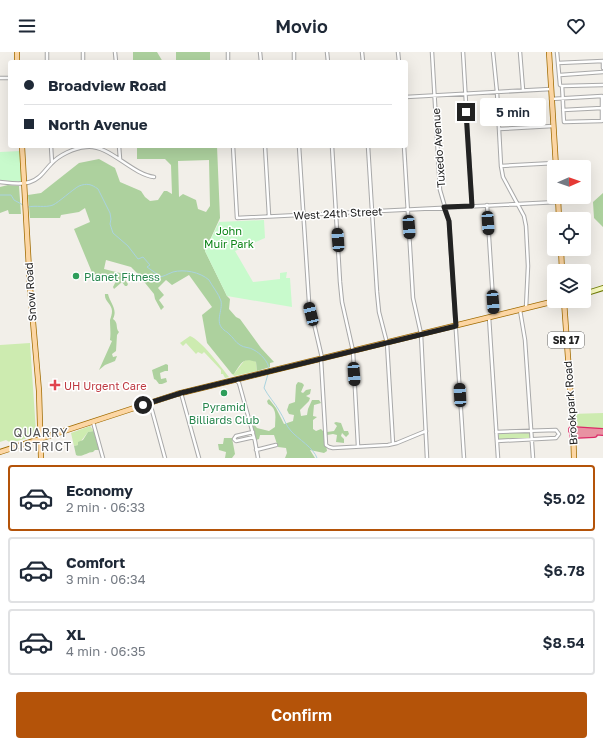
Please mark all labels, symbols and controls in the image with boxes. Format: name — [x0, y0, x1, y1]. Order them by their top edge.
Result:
icon: menu — [16, 15, 38, 37]
text: Movio — [275, 15, 328, 37]
icon: heart — [565, 15, 587, 37]
text: Broadview Road — [48, 76, 166, 94]
callout: 5 min — [480, 98, 546, 126]
route end — [457, 103, 475, 121]
text: 5 min — [496, 104, 530, 120]
street label: Tuxedo Avenue — [429, 108, 447, 188]
text: North Avenue — [48, 115, 148, 133]
north arrow — [547, 160, 591, 204]
map controls — [547, 160, 591, 308]
street label: West 24th Street — [293, 204, 383, 222]
car — [481, 211, 495, 235]
button: locate — [547, 212, 591, 256]
car — [402, 215, 416, 239]
park label: John Muir Park — [204, 224, 254, 250]
car — [331, 228, 345, 252]
street label: Snow Road — [21, 262, 39, 322]
button: layers — [547, 264, 591, 308]
place label: Planet Fitness — [84, 270, 160, 283]
marker: Planet Fitness — [71, 271, 81, 281]
car — [486, 290, 500, 314]
car — [302, 301, 320, 327]
road number: SR 17 — [548, 332, 584, 348]
street label: Brookpark Road — [561, 361, 579, 445]
car — [347, 362, 361, 386]
marker: UH Urgent Care — [49, 379, 61, 391]
place label: UH Urgent Care — [64, 379, 147, 392]
car — [453, 383, 467, 407]
marker: Pyramid Billiards Club — [219, 388, 229, 398]
route start — [134, 396, 152, 414]
place label: Pyramid Billiards Club — [189, 400, 259, 426]
district label: QUARRY DISTRICT — [10, 425, 72, 454]
icon: car — [18, 480, 54, 516]
text: Economy — [66, 481, 133, 499]
text: $5.02 — [543, 489, 585, 507]
text: 2 min · 06:33 — [66, 499, 145, 515]
icon: car — [18, 552, 54, 588]
text: Comfort — [66, 553, 125, 571]
text: $6.78 — [544, 561, 585, 579]
text: 3 min · 06:34 — [66, 571, 146, 587]
icon: car — [18, 624, 54, 660]
text: XL — [66, 625, 85, 643]
text: $8.54 — [543, 633, 585, 651]
text: 4 min · 06:35 — [66, 643, 146, 659]
button: Confirm — [16, 692, 587, 738]

